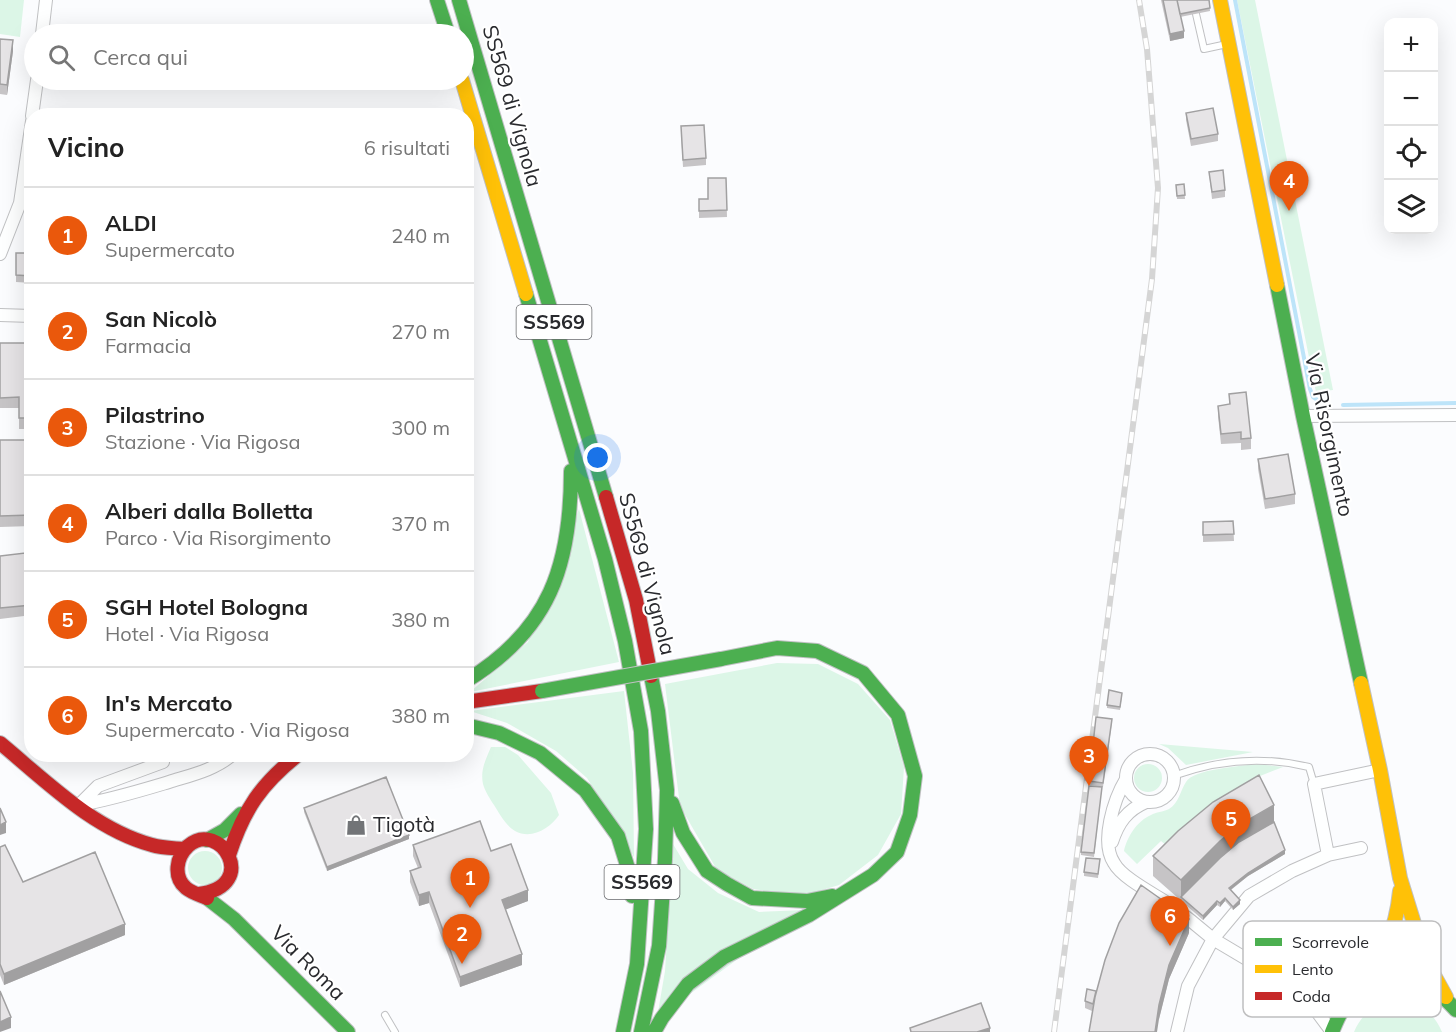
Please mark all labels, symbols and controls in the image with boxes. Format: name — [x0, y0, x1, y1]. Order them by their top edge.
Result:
map controls — [1384, 18, 1438, 234]
button: + — [1384, 18, 1438, 72]
street label: SS569 di Vignola — [477, 22, 548, 189]
search box — [24, 24, 474, 90]
icon: search — [45, 41, 78, 74]
text: Cerca qui — [93, 43, 188, 71]
button: − — [1384, 72, 1438, 126]
button: locate — [1384, 126, 1438, 180]
text: Vicino — [48, 131, 125, 164]
text: 6 risultati — [364, 135, 450, 160]
pin: 4 — [1270, 162, 1308, 211]
button: layers — [1384, 180, 1438, 234]
text: ALDI — [105, 209, 157, 237]
text: 1 — [62, 223, 74, 248]
text: 240 m — [391, 223, 450, 248]
text: Supermercato — [105, 237, 235, 262]
text: San Nicolò — [105, 305, 217, 333]
road number: SS569 — [516, 305, 592, 339]
text: 2 — [62, 319, 74, 344]
text: 270 m — [391, 319, 450, 344]
text: Farmacia — [105, 333, 191, 358]
street label: Via Risorgimento — [1300, 351, 1360, 519]
text: Pilastrino — [105, 401, 205, 429]
text: 3 — [62, 415, 74, 440]
text: 300 m — [391, 415, 450, 440]
text: Stazione · Via Rigosa — [105, 429, 301, 454]
your location — [583, 443, 612, 472]
street label: SS569 di Vignola — [614, 490, 682, 658]
text: Alberi dalla Bolletta — [105, 497, 313, 525]
text: 4 — [62, 511, 74, 536]
text: 370 m — [391, 511, 450, 536]
text: Parco · Via Risorgimento — [105, 525, 331, 550]
text: SGH Hotel Bologna — [105, 593, 308, 621]
text: 5 — [62, 607, 74, 632]
text: 380 m — [391, 607, 450, 632]
text: Hotel · Via Rigosa — [105, 621, 269, 646]
text: In's Mercato — [105, 689, 233, 717]
text: 6 — [62, 703, 74, 728]
text: 380 m — [391, 703, 450, 728]
text: Supermercato · Via Rigosa — [105, 717, 350, 742]
pin: 3 — [1070, 736, 1108, 786]
pin: 5 — [1212, 800, 1250, 849]
place label: Tigotà — [373, 811, 435, 837]
shop icon: Tigotà — [344, 813, 368, 837]
pin: 1 — [450, 858, 490, 908]
road number: SS569 — [604, 865, 680, 899]
pin: 6 — [1150, 896, 1190, 946]
pin: 2 — [442, 914, 482, 964]
street label: Via Roma — [266, 919, 352, 1005]
legend — [1243, 921, 1441, 1017]
text: Scorrevole — [1292, 932, 1369, 952]
text: Lento — [1292, 959, 1333, 979]
text: Coda — [1292, 986, 1331, 1006]

